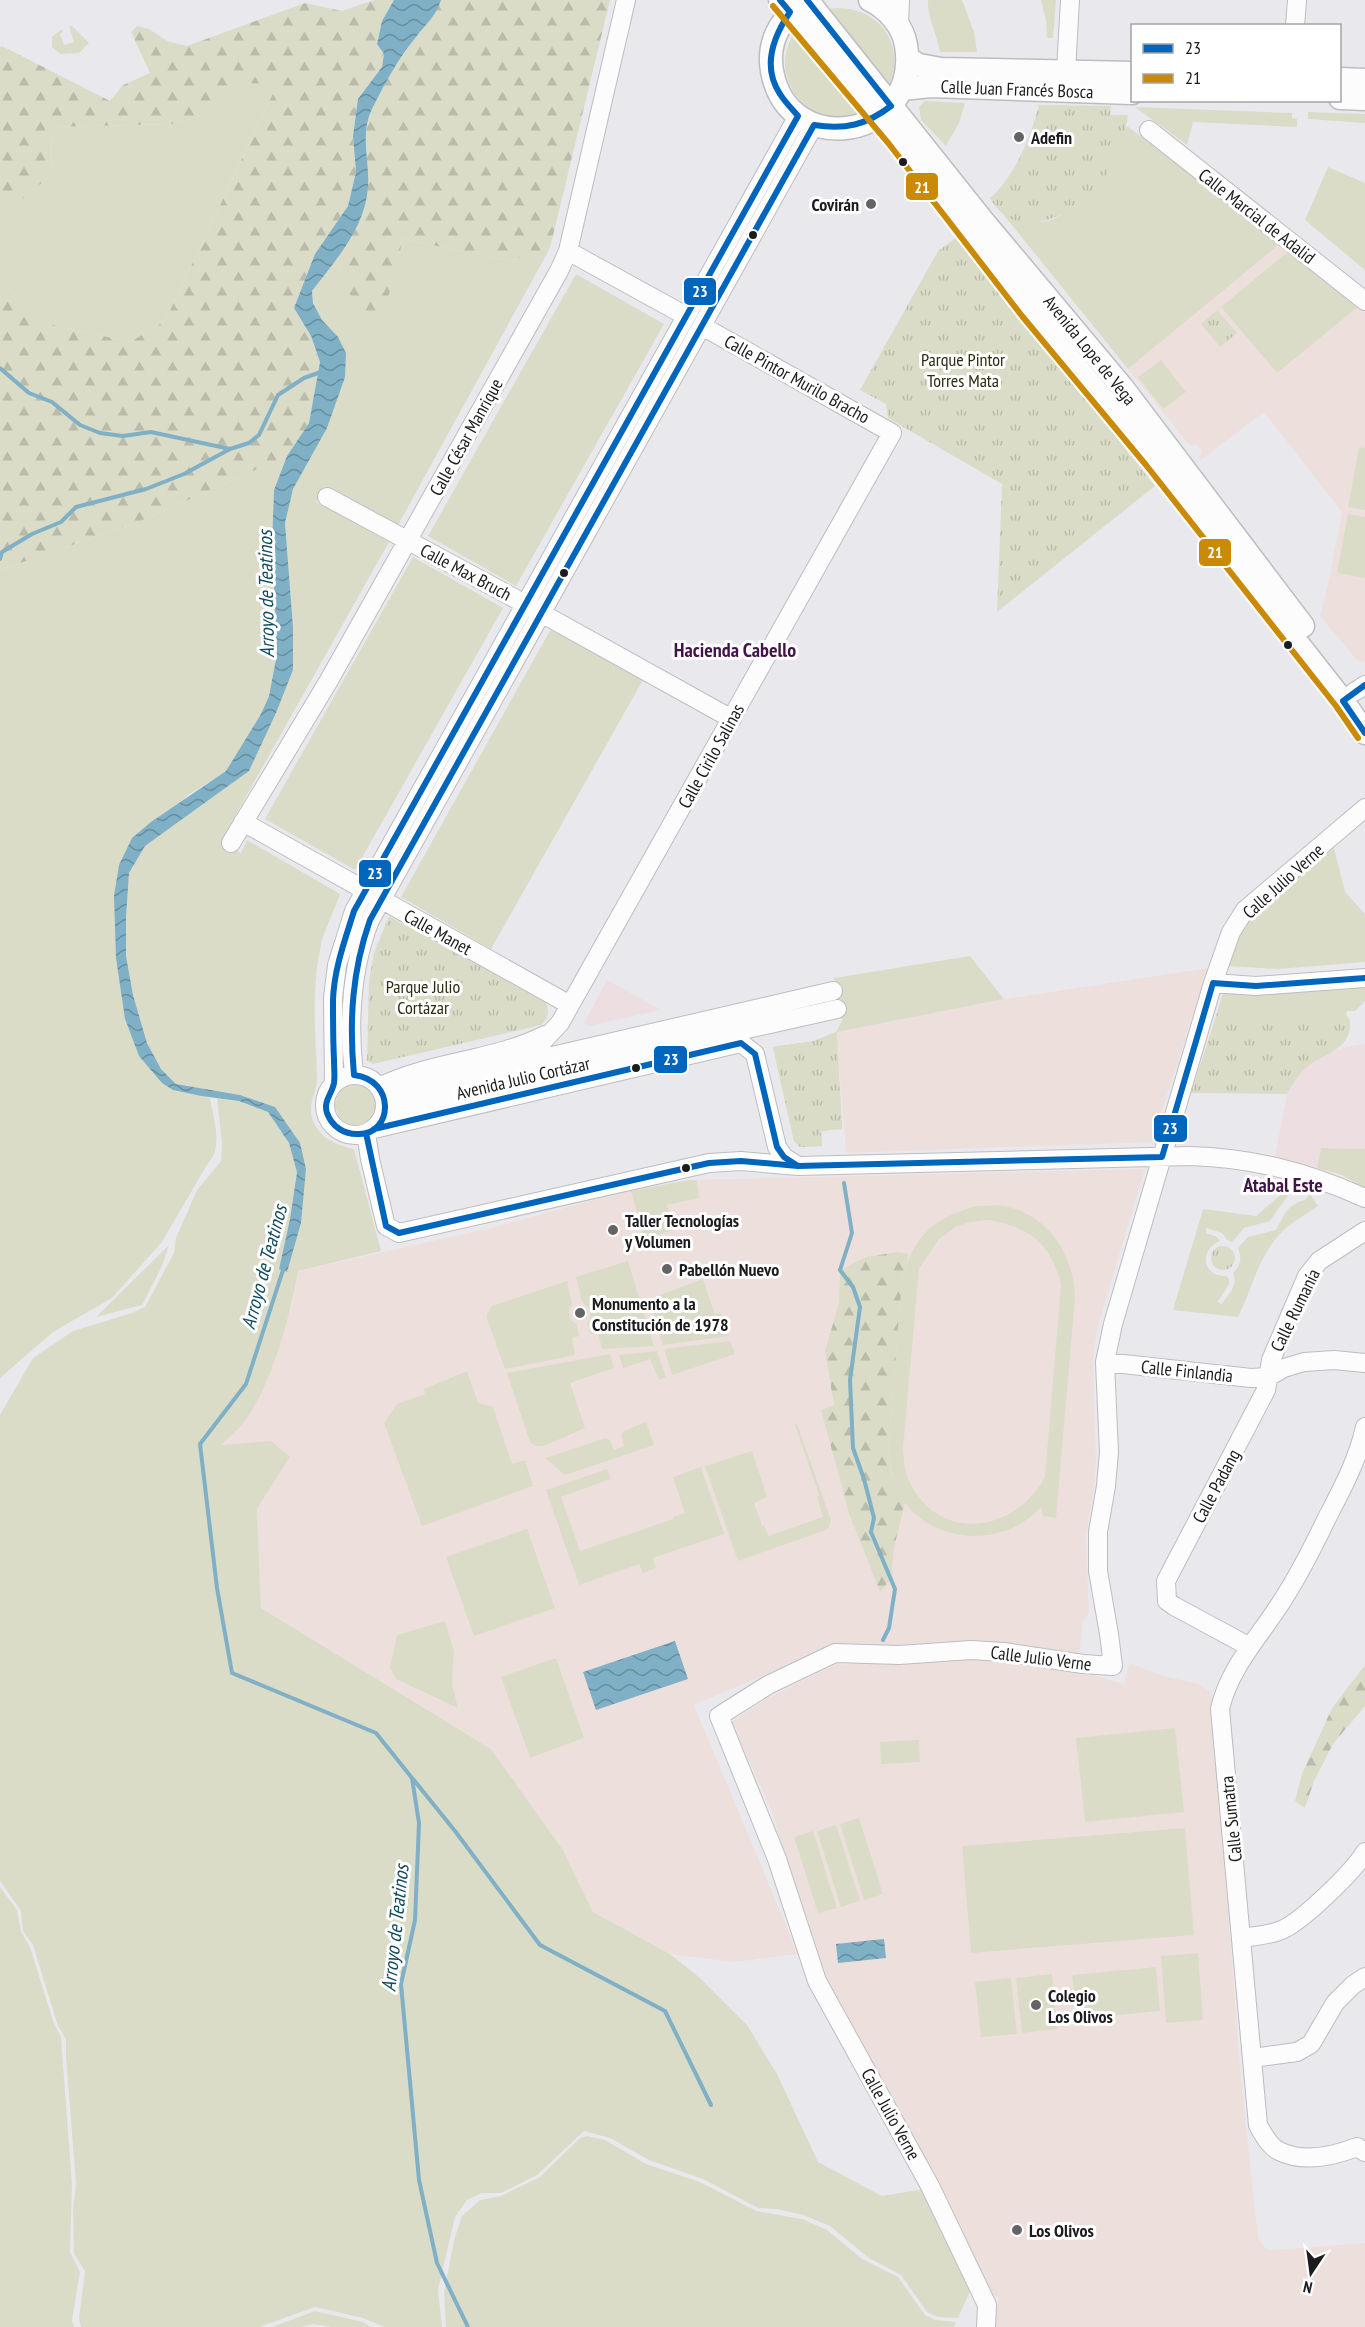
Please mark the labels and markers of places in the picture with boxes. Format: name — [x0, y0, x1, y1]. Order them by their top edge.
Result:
place label: Adefin — [1030, 126, 1072, 149]
marker: Adefin — [1012, 130, 1026, 144]
unlabelled marker — [897, 156, 909, 168]
place label: Covirán — [811, 193, 859, 216]
marker: Covirán — [864, 197, 878, 211]
unlabelled marker — [747, 229, 759, 241]
unlabelled marker — [558, 567, 570, 579]
unlabelled marker — [1282, 639, 1294, 651]
unlabelled marker — [630, 1062, 642, 1074]
unlabelled marker — [680, 1162, 692, 1174]
place label: Taller Tecnologías y Volumen — [624, 1209, 739, 1253]
marker: Taller Tecnologías y Volumen — [606, 1223, 620, 1237]
place label: Pabellón Nuevo — [679, 1258, 779, 1281]
marker: Pabellón Nuevo — [660, 1262, 674, 1276]
place label: Monumento a la Constitución de 1978 — [592, 1292, 729, 1336]
marker: Monumento a la Constitución de 1978 — [573, 1306, 587, 1320]
place label: Colegio Los Olivos — [1048, 1984, 1113, 2028]
marker: Colegio Los Olivos — [1029, 1998, 1043, 2012]
place label: Los Olivos — [1029, 2219, 1094, 2242]
marker: Los Olivos — [1010, 2223, 1024, 2237]

